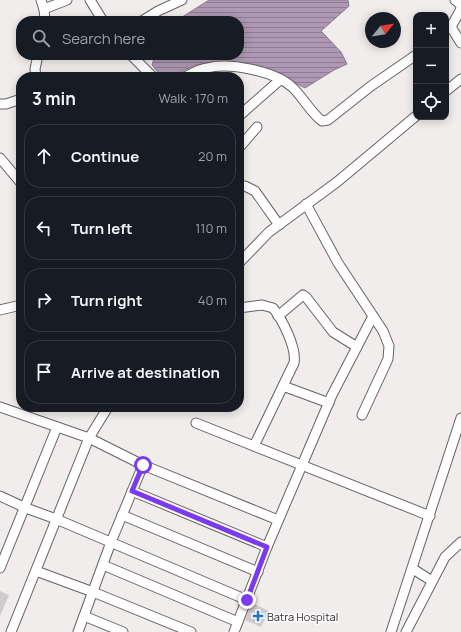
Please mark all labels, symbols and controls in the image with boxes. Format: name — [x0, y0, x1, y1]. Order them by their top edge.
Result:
north arrow — [365, 12, 401, 48]
map controls — [413, 12, 449, 120]
button: + — [413, 12, 449, 48]
search box — [16, 16, 244, 60]
icon: search — [30, 27, 52, 49]
text: Search here — [62, 28, 145, 49]
button: − — [413, 48, 449, 84]
button: locate — [413, 84, 449, 120]
text: 3 min — [32, 87, 76, 110]
text: Walk · 170 m — [158, 89, 228, 107]
icon: ahead — [33, 145, 55, 167]
text: Continue — [71, 146, 139, 167]
text: 20 m — [198, 147, 227, 165]
icon: left — [33, 217, 55, 239]
text: Turn left — [71, 218, 133, 239]
text: 110 m — [195, 219, 227, 237]
icon: right — [33, 289, 55, 311]
text: Turn right — [71, 290, 142, 311]
text: 40 m — [198, 291, 227, 309]
icon: arrive — [33, 361, 55, 383]
text: Arrive at destination — [71, 362, 220, 383]
route start — [134, 456, 152, 474]
route end — [238, 591, 256, 609]
place label: Batra Hospital — [267, 609, 338, 624]
marker: Batra Hospital — [252, 610, 264, 622]

